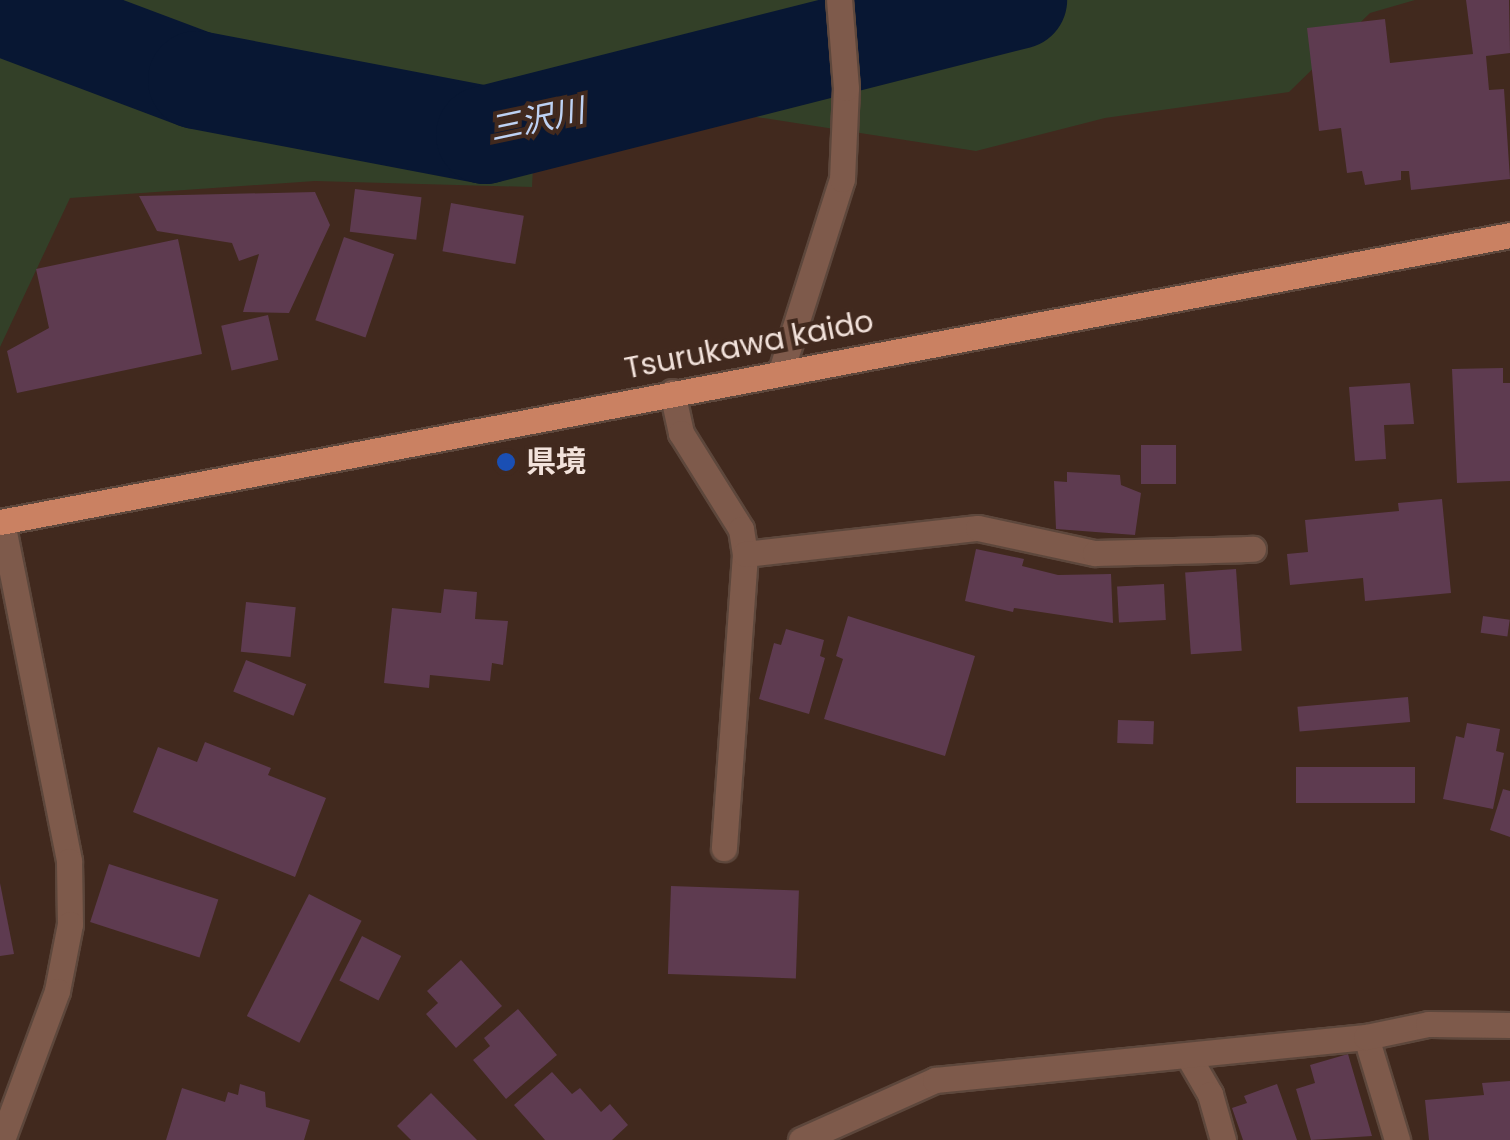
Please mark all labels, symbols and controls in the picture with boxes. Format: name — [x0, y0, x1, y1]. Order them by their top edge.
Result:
water label: 三沢川 — [486, 91, 588, 149]
street label: Tsurukawa kaido — [622, 303, 876, 387]
place label: 県境 — [526, 444, 586, 480]
marker: 県境 — [495, 451, 517, 473]

